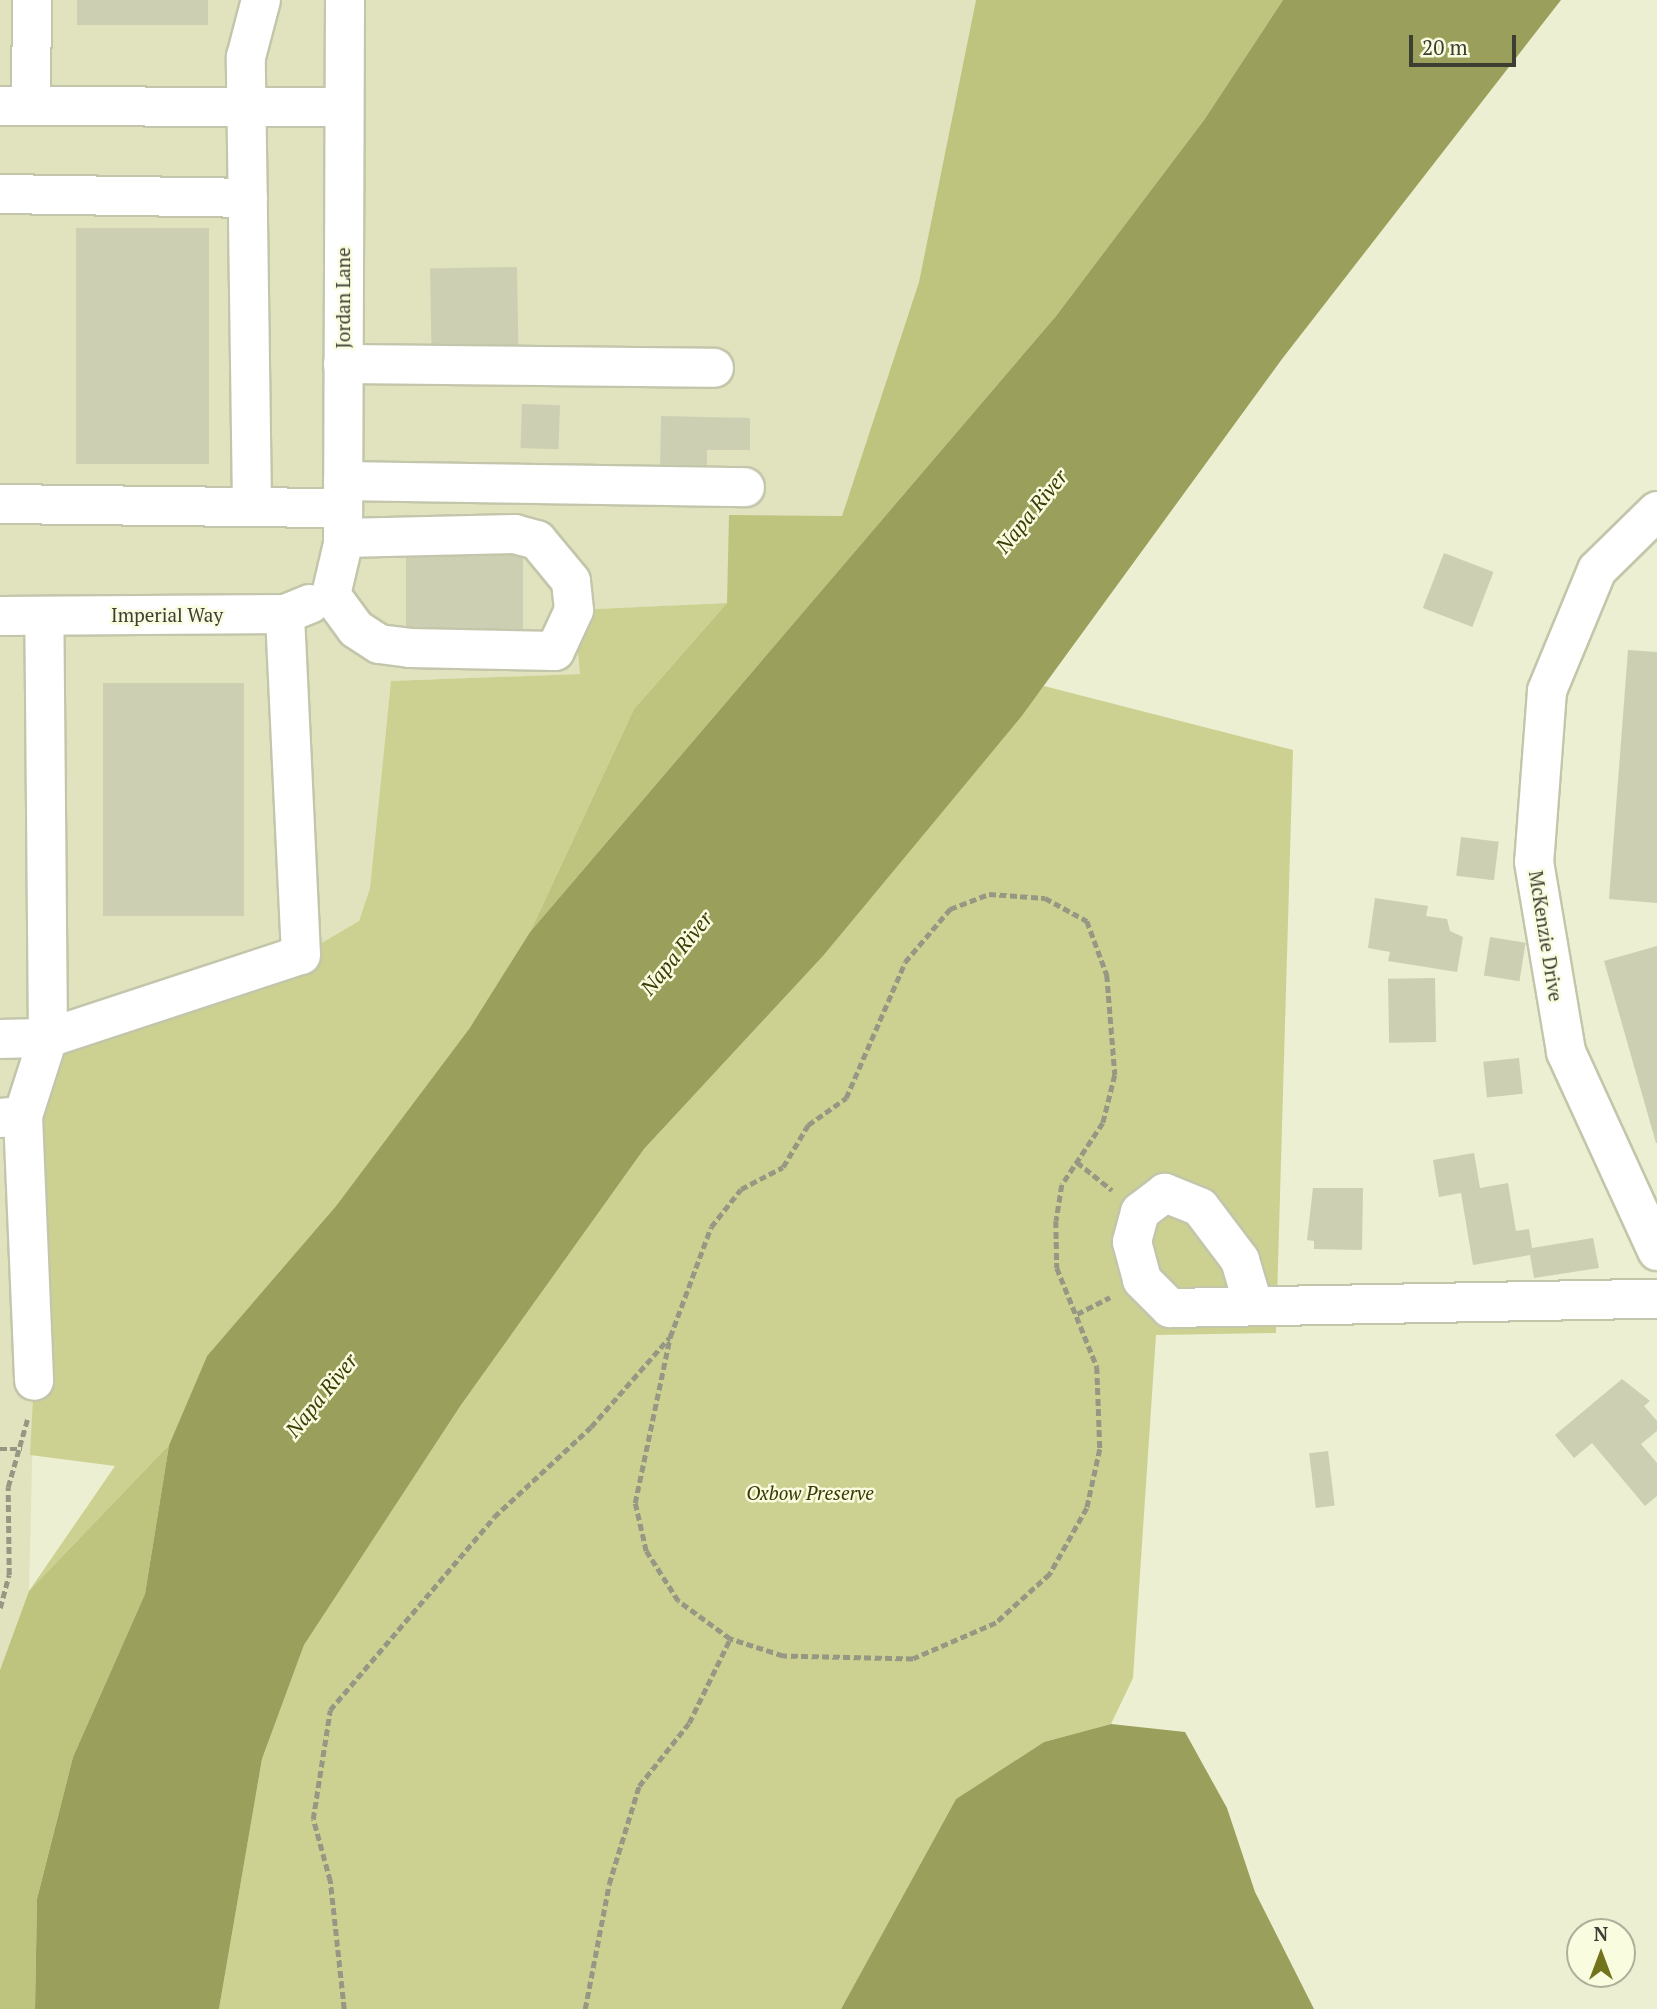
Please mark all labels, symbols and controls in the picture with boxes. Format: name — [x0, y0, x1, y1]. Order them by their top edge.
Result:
scale bar — [1412, 21, 1519, 65]
text: 20 m — [1422, 33, 1468, 61]
street label: Jordan Lane — [332, 247, 354, 349]
water label: Napa River — [990, 464, 1072, 558]
street label: Imperial Way — [111, 604, 223, 626]
street label: McKenzie Drive — [1524, 869, 1568, 1003]
water label: Napa River — [635, 906, 717, 1000]
water label: Napa River — [280, 1348, 362, 1442]
park label: Oxbow Preserve — [746, 1482, 874, 1504]
north arrow — [1566, 1918, 1636, 1988]
text: N — [1594, 1921, 1608, 1946]

